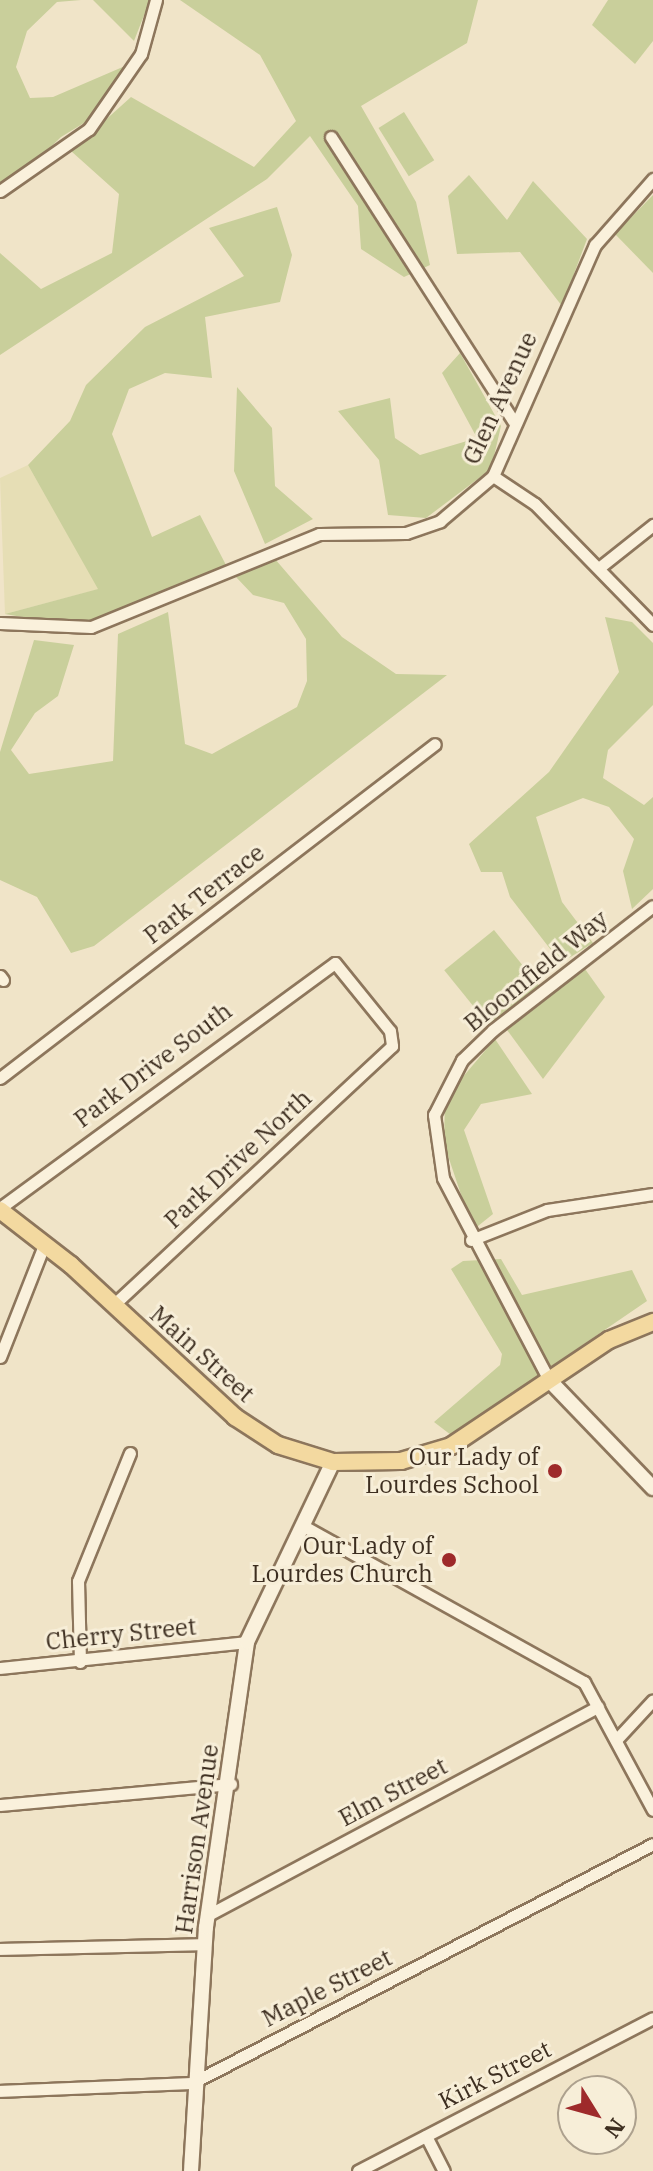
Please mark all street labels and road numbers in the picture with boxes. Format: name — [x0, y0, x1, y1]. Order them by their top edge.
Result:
street label: Glen Avenue — [457, 327, 543, 469]
street label: Park Terrace — [138, 838, 270, 950]
street label: Bloomfield Way — [458, 904, 614, 1038]
street label: Park Drive South — [68, 996, 238, 1134]
street label: Park Drive North — [159, 1084, 317, 1234]
street label: Main Street — [144, 1300, 260, 1408]
street label: Cherry Street — [44, 1612, 198, 1656]
street label: Harrison Avenue — [169, 1742, 225, 1936]
street label: Elm Street — [334, 1751, 452, 1833]
street label: Maple Street — [257, 1943, 397, 2033]
street label: Kirk Street — [434, 2034, 556, 2116]

